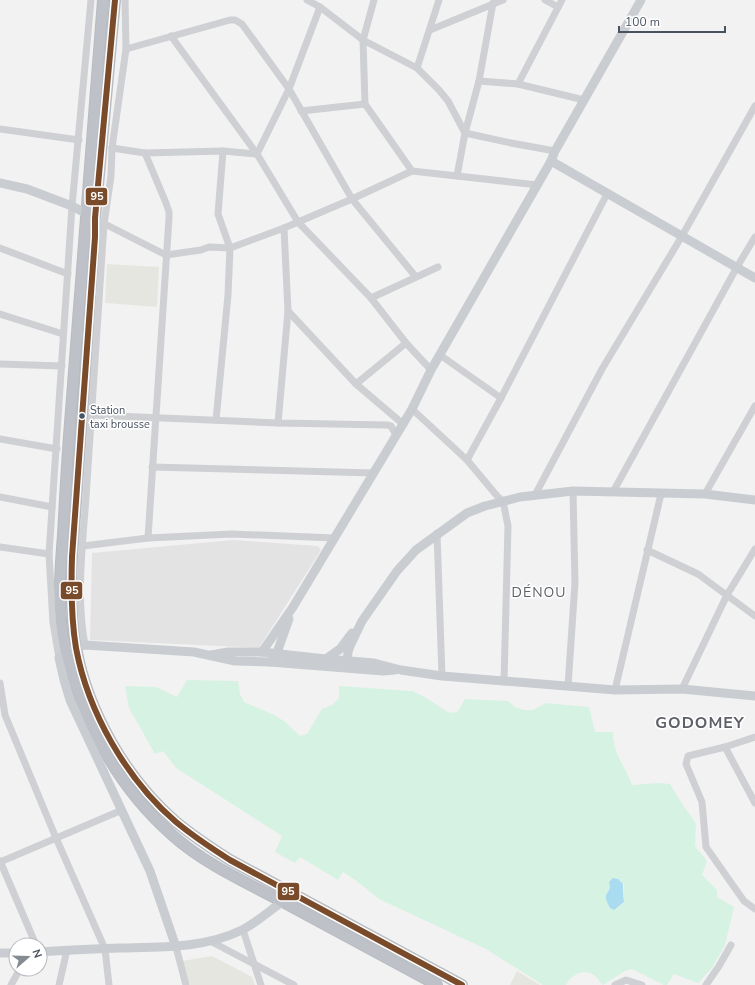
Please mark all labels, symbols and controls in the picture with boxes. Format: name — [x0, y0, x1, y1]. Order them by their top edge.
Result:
scale bar — [619, 8, 725, 34]
text: 100 m — [625, 14, 660, 30]
line badge: 95 — [85, 187, 108, 206]
text: 95 — [90, 189, 104, 204]
place label: Station taxi brousse — [90, 403, 150, 432]
marker: Station taxi brousse — [77, 411, 87, 421]
line badge: 95 — [60, 581, 83, 600]
text: 95 — [65, 583, 79, 598]
district label: DÉNOU — [512, 583, 566, 602]
district label: GODOMEY — [655, 712, 745, 734]
line badge: 95 — [277, 882, 300, 901]
text: 95 — [281, 884, 295, 899]
north arrow — [8, 937, 48, 977]
text: N — [28, 947, 45, 960]

